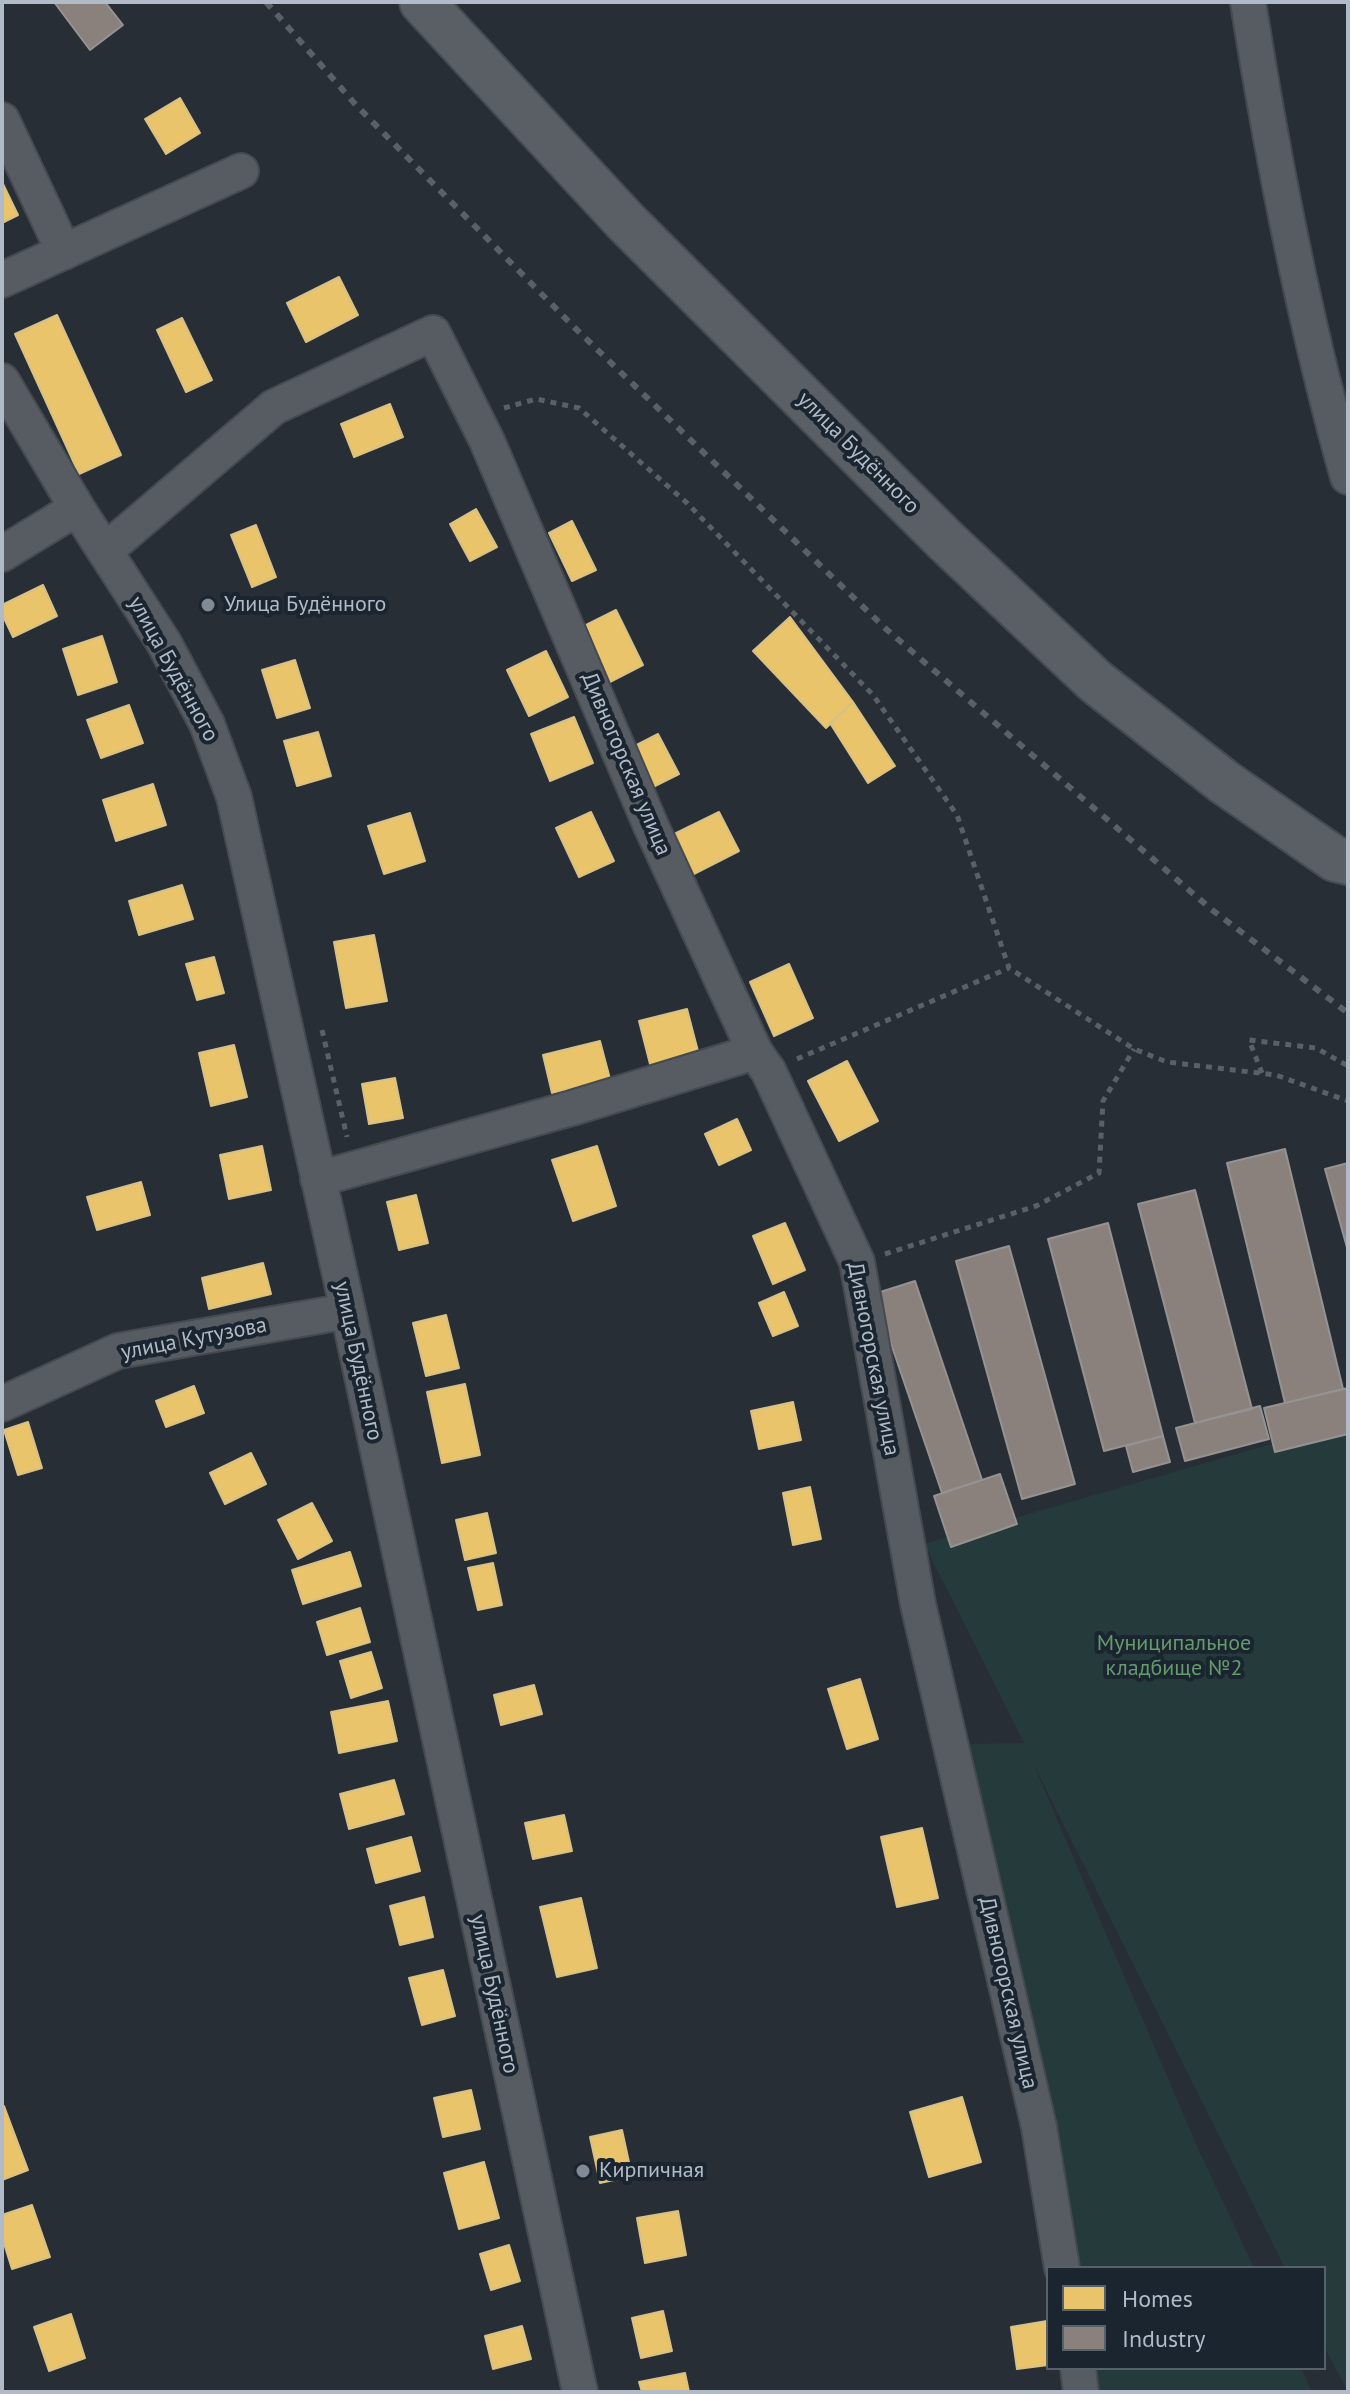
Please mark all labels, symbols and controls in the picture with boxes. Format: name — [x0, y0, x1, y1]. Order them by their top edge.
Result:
street label: улица Будённого — [791, 386, 925, 520]
street label: улица Будённого — [122, 592, 224, 746]
place label: Улица Будённого — [224, 592, 386, 618]
marker: Улица Будённого — [199, 596, 217, 614]
street label: Дивногорская улица — [575, 668, 677, 860]
street label: Дивногорская улица — [841, 1260, 905, 1458]
street label: улица Будённого — [328, 1279, 388, 1443]
street label: улица Кутузова — [119, 1312, 269, 1366]
park label: Муниципальное кладбище №2 — [1097, 1631, 1251, 1682]
street label: Дивногорская улица — [973, 1894, 1043, 2092]
street label: улица Будённого — [464, 1912, 524, 2076]
place label: Кирпичная — [599, 2158, 704, 2184]
marker: Кирпичная — [574, 2162, 592, 2180]
legend — [1046, 2266, 1326, 2370]
text: Homes — [1122, 2283, 1193, 2314]
text: Industry — [1122, 2323, 1206, 2354]

